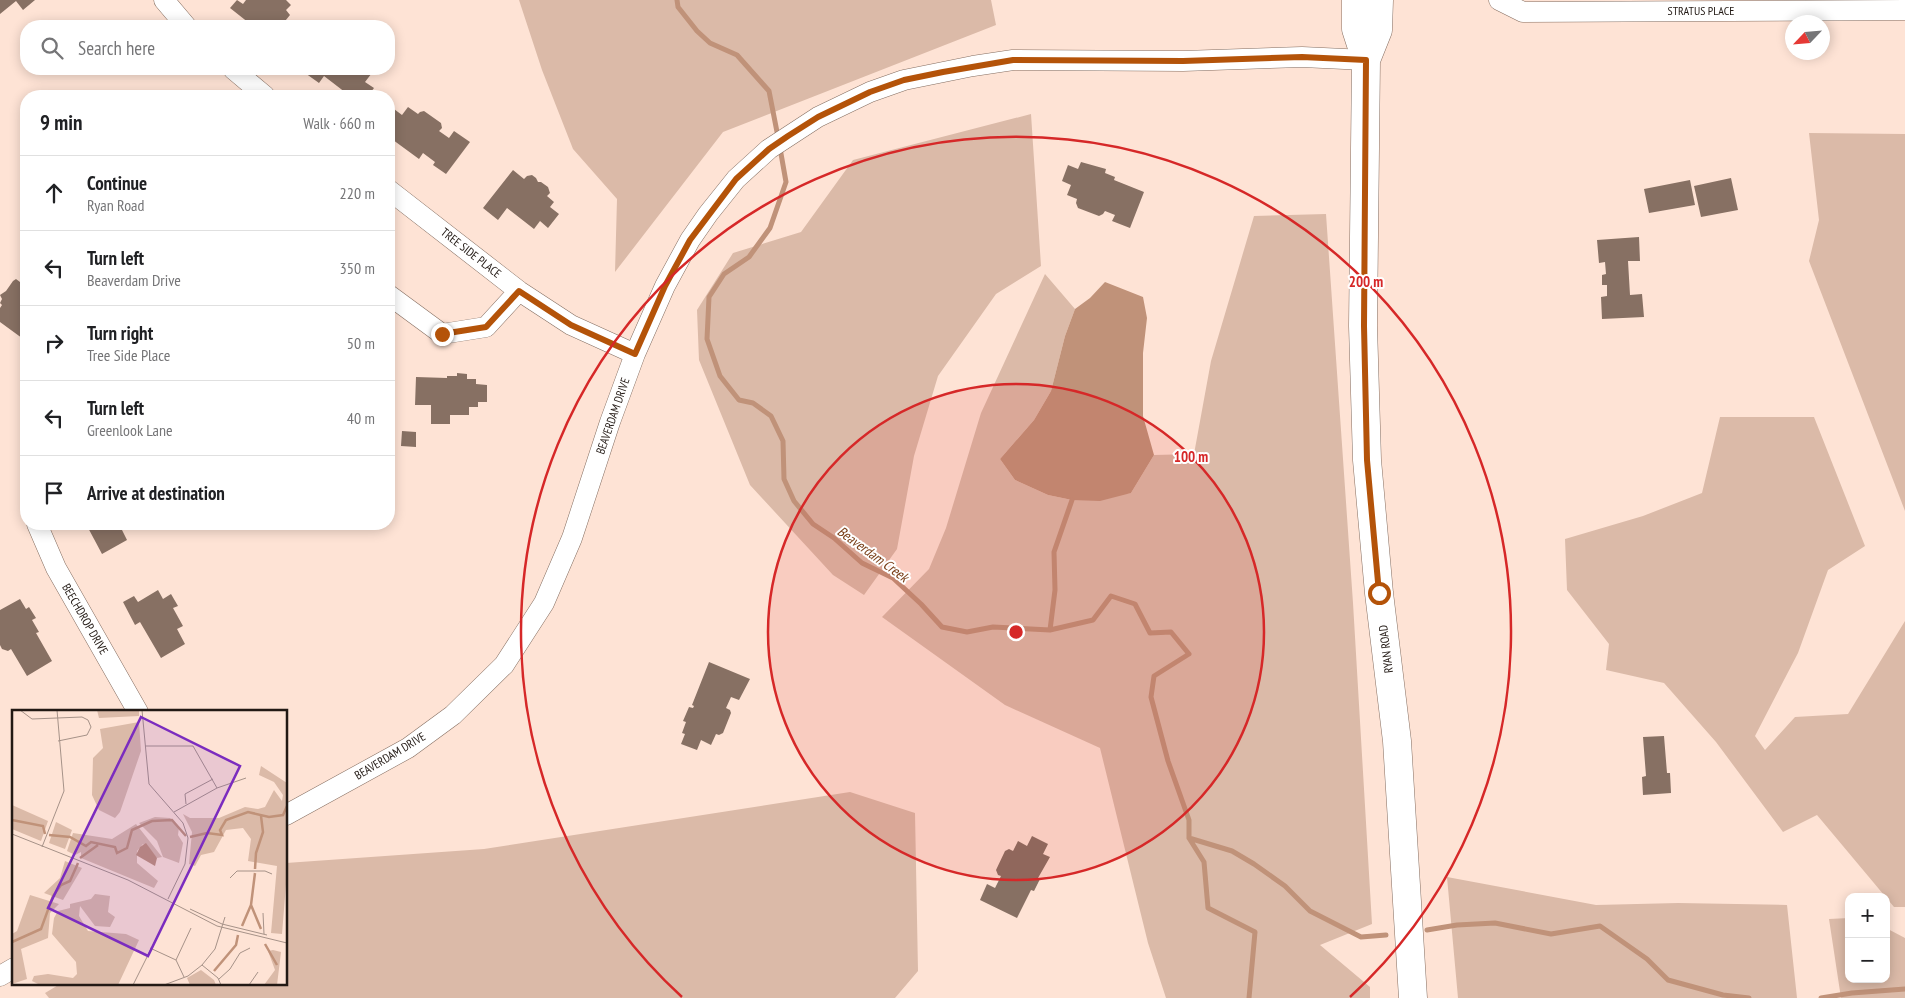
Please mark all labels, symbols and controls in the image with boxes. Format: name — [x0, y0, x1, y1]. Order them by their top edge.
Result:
street label: STRATUS PLACE — [1668, 3, 1734, 18]
north arrow — [1785, 15, 1830, 60]
search box — [20, 20, 395, 75]
icon: search — [38, 34, 66, 62]
text: Search here — [78, 36, 155, 60]
text: 9 min — [40, 109, 82, 136]
text: Walk · 660 m — [303, 113, 375, 133]
text: Continue — [87, 171, 147, 195]
icon: ahead — [40, 179, 68, 207]
text: 220 m — [340, 183, 375, 203]
text: Ryan Road — [87, 195, 144, 215]
street label: TREE SIDE PLACE — [438, 224, 504, 281]
text: Turn left — [87, 246, 144, 270]
icon: left — [40, 254, 68, 282]
text: 350 m — [340, 258, 375, 278]
text: Beaverdam Drive — [87, 270, 181, 290]
text: 200 m — [1349, 272, 1383, 291]
text: Turn right — [87, 321, 153, 345]
route end — [431, 323, 454, 346]
icon: right — [40, 329, 68, 357]
text: 50 m — [347, 333, 375, 353]
text: Tree Side Place — [87, 345, 170, 365]
street label: BEAVERDAM DRIVE — [592, 376, 633, 456]
text: Turn left — [87, 396, 144, 420]
icon: left — [40, 404, 68, 432]
text: 40 m — [347, 408, 375, 428]
text: Greenlook Lane — [87, 420, 173, 440]
text: 100 m — [1174, 447, 1208, 466]
icon: arrive — [40, 479, 68, 507]
text: Arrive at destination — [87, 481, 225, 505]
water label: Beaverdam Creek — [834, 522, 913, 587]
street label: BEECHDROP DRIVE — [59, 581, 112, 657]
route start — [1368, 582, 1391, 605]
centre of rings — [1007, 623, 1025, 641]
street label: RYAN ROAD — [1375, 624, 1396, 674]
inset map — [12, 710, 288, 986]
street label: BEAVERDAM DRIVE — [352, 729, 428, 783]
map controls — [1845, 893, 1890, 983]
button: + — [1845, 893, 1890, 938]
button: − — [1845, 938, 1890, 983]

